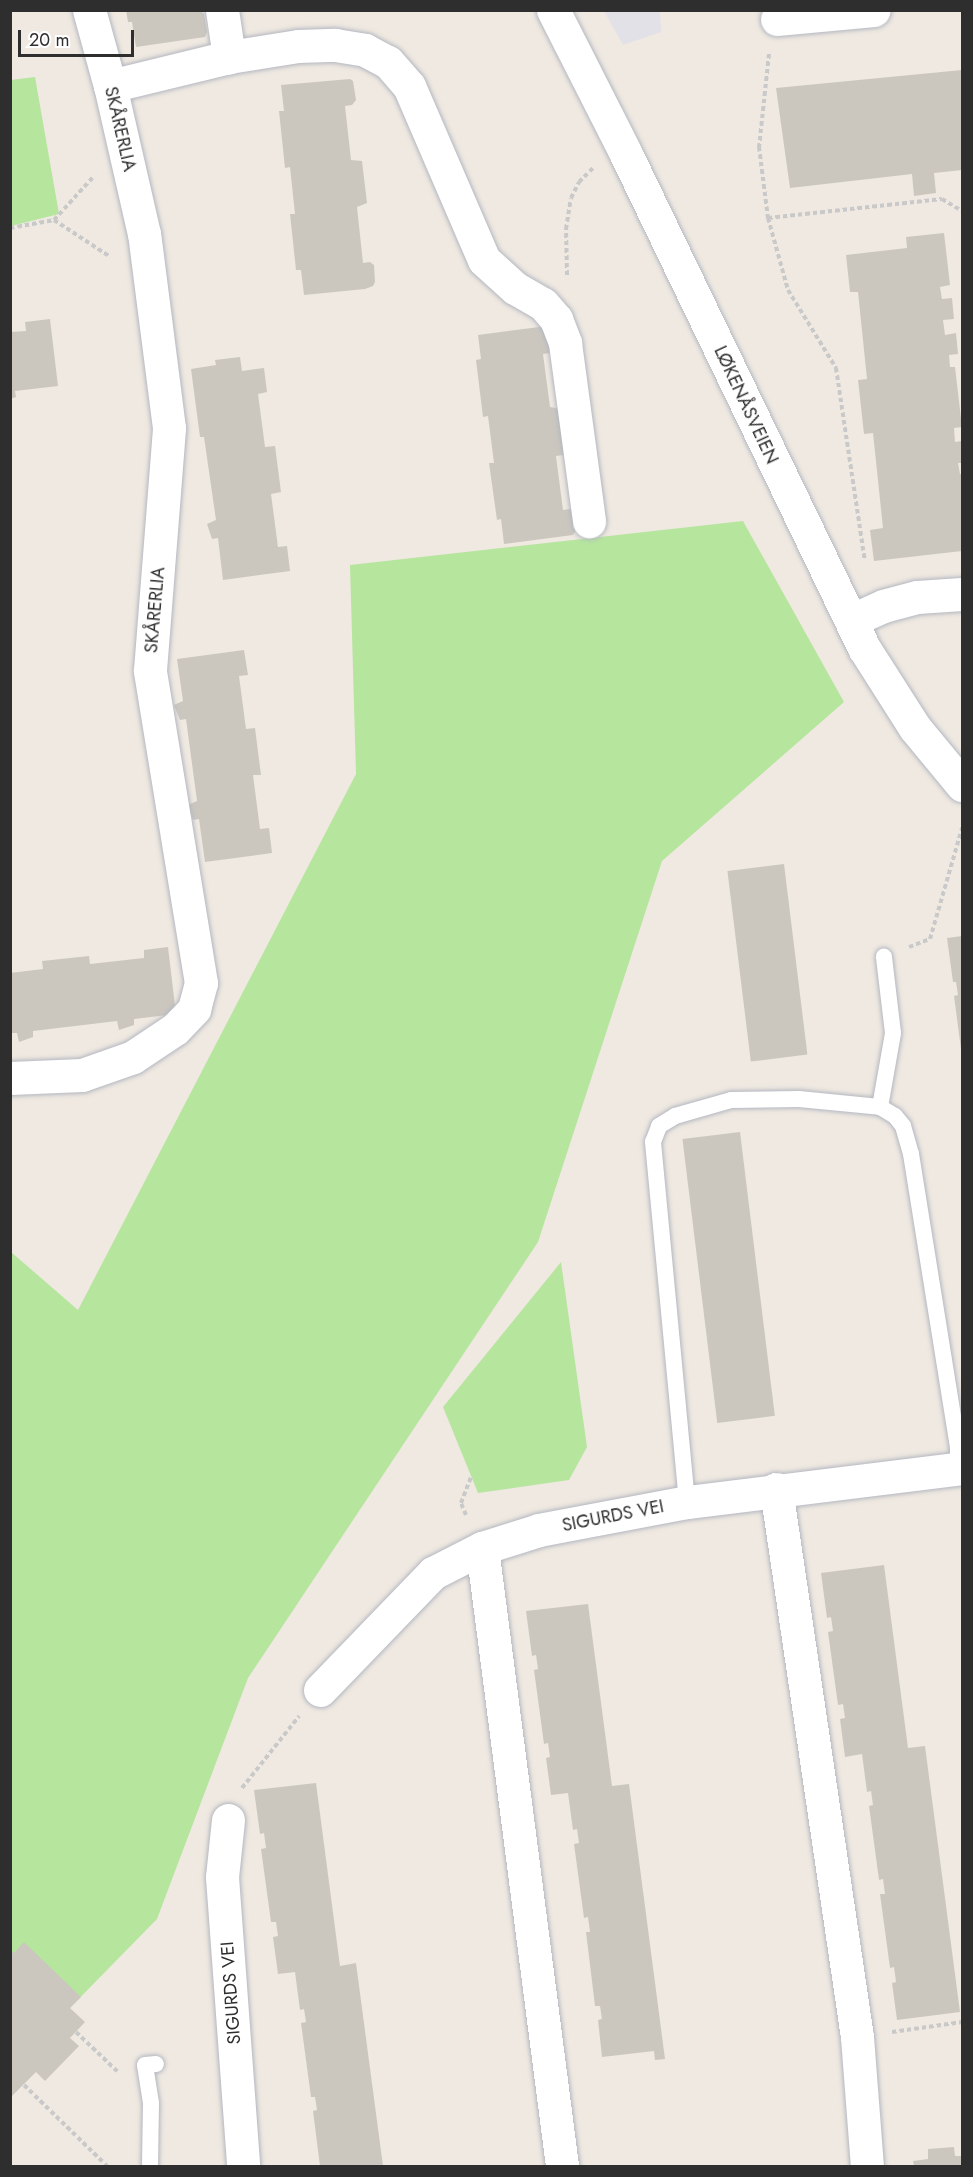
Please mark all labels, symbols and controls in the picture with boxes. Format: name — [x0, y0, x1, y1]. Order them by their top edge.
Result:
scale bar — [21, 18, 136, 56]
text: 20 m — [29, 27, 69, 53]
street label: SKÅRERLIA — [100, 84, 140, 174]
street label: LØKENÅSVEIEN — [709, 343, 783, 467]
street label: SKÅRERLIA — [140, 566, 170, 654]
street label: SIGURDS VEI — [560, 1496, 666, 1536]
street label: SIGURDS VEI — [217, 1941, 245, 2045]

